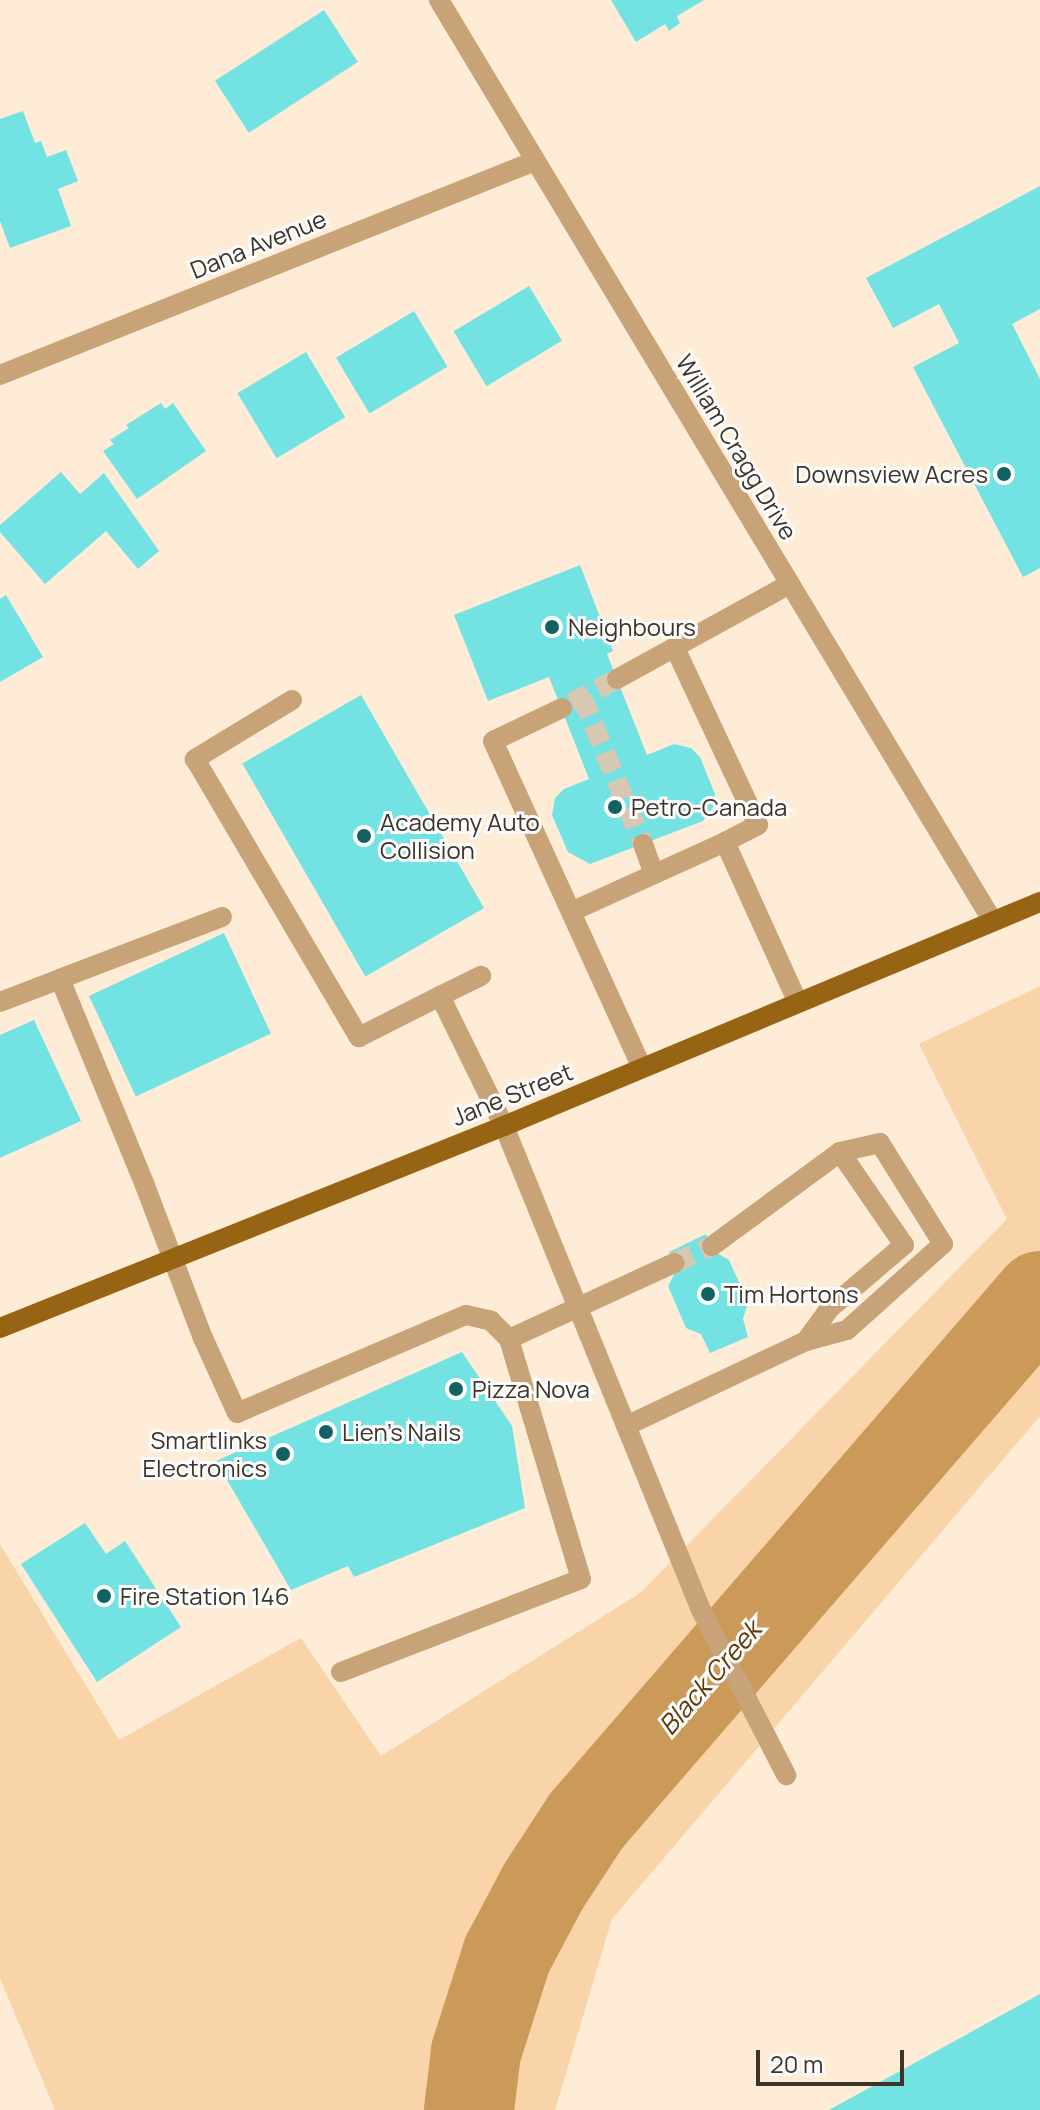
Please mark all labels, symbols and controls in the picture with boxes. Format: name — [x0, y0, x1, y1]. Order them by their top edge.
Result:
street label: Dana Avenue — [186, 204, 330, 284]
street label: William Cragg Drive — [670, 349, 804, 545]
place label: Downsview Acres — [795, 460, 988, 488]
marker: Downsview Acres — [995, 465, 1013, 483]
place label: Neighbours — [568, 613, 696, 641]
marker: Neighbours — [543, 618, 561, 636]
place label: Petro-Canada — [631, 793, 787, 821]
marker: Petro-Canada — [606, 798, 624, 816]
place label: Academy Auto Collision — [380, 808, 540, 864]
marker: Academy Auto Collision — [355, 827, 373, 845]
street label: Jane Street — [447, 1057, 577, 1131]
place label: Tim Hortons — [724, 1280, 859, 1308]
marker: Tim Hortons — [699, 1285, 717, 1303]
place label: Pizza Nova — [472, 1375, 590, 1403]
marker: Pizza Nova — [447, 1380, 465, 1398]
place label: Lien's Nails — [342, 1418, 461, 1446]
marker: Lien's Nails — [317, 1423, 335, 1441]
place label: Smartlinks Electronics — [142, 1426, 267, 1482]
marker: Smartlinks Electronics — [274, 1445, 292, 1463]
place label: Fire Station 146 — [120, 1582, 290, 1610]
marker: Fire Station 146 — [95, 1587, 113, 1605]
water label: Black Creek — [652, 1615, 768, 1741]
scale bar — [760, 2034, 908, 2084]
text: 20 m — [770, 2047, 823, 2080]

